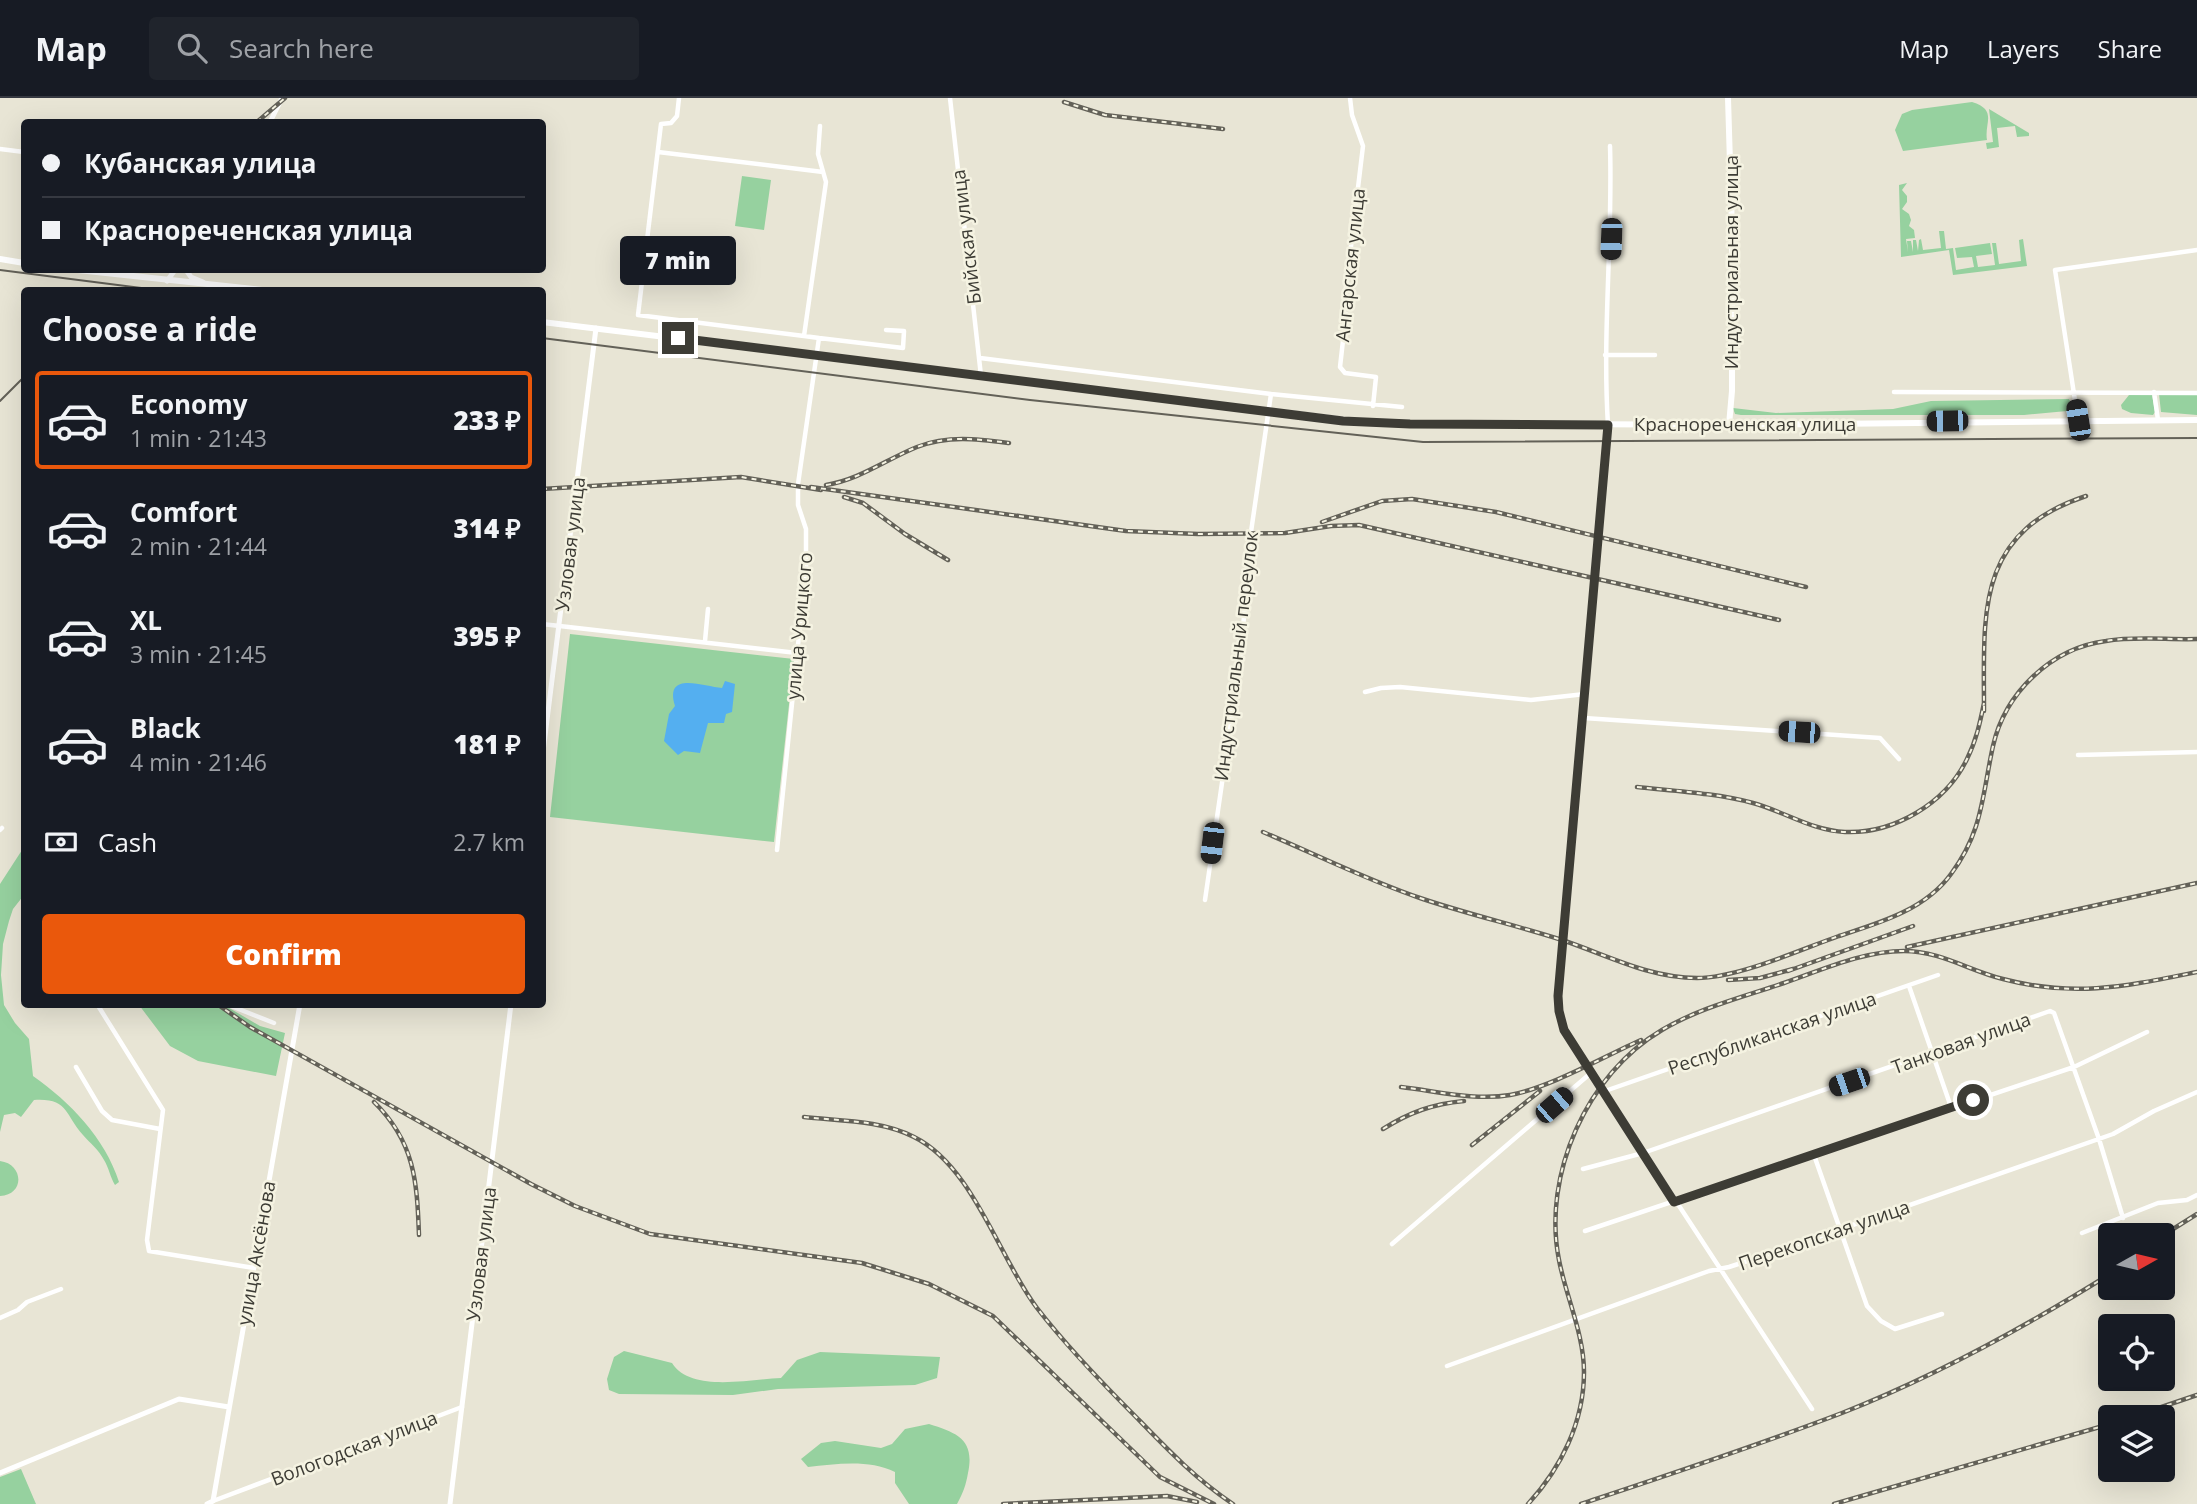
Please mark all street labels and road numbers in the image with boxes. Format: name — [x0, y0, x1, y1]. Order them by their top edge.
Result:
street label: Индустриальная улица — [1718, 155, 1744, 369]
street label: Бийская улица — [945, 168, 987, 306]
street label: Ангарская улица — [1329, 187, 1371, 343]
street label: Краснореченская улица — [1634, 411, 1856, 437]
street label: Узловая улица — [549, 475, 591, 613]
street label: Индустриальный переулок — [1208, 530, 1264, 782]
street label: улица Урицкого — [780, 551, 818, 701]
street label: Республиканская улица — [1664, 985, 1880, 1081]
street label: Танковая улица — [1888, 1006, 2034, 1080]
street label: улица Аксёнова — [230, 1179, 282, 1327]
street label: Узловая улица — [460, 1185, 502, 1323]
street label: Перекопская улица — [1735, 1193, 1913, 1277]
street label: Вологодская улица — [267, 1404, 441, 1492]

